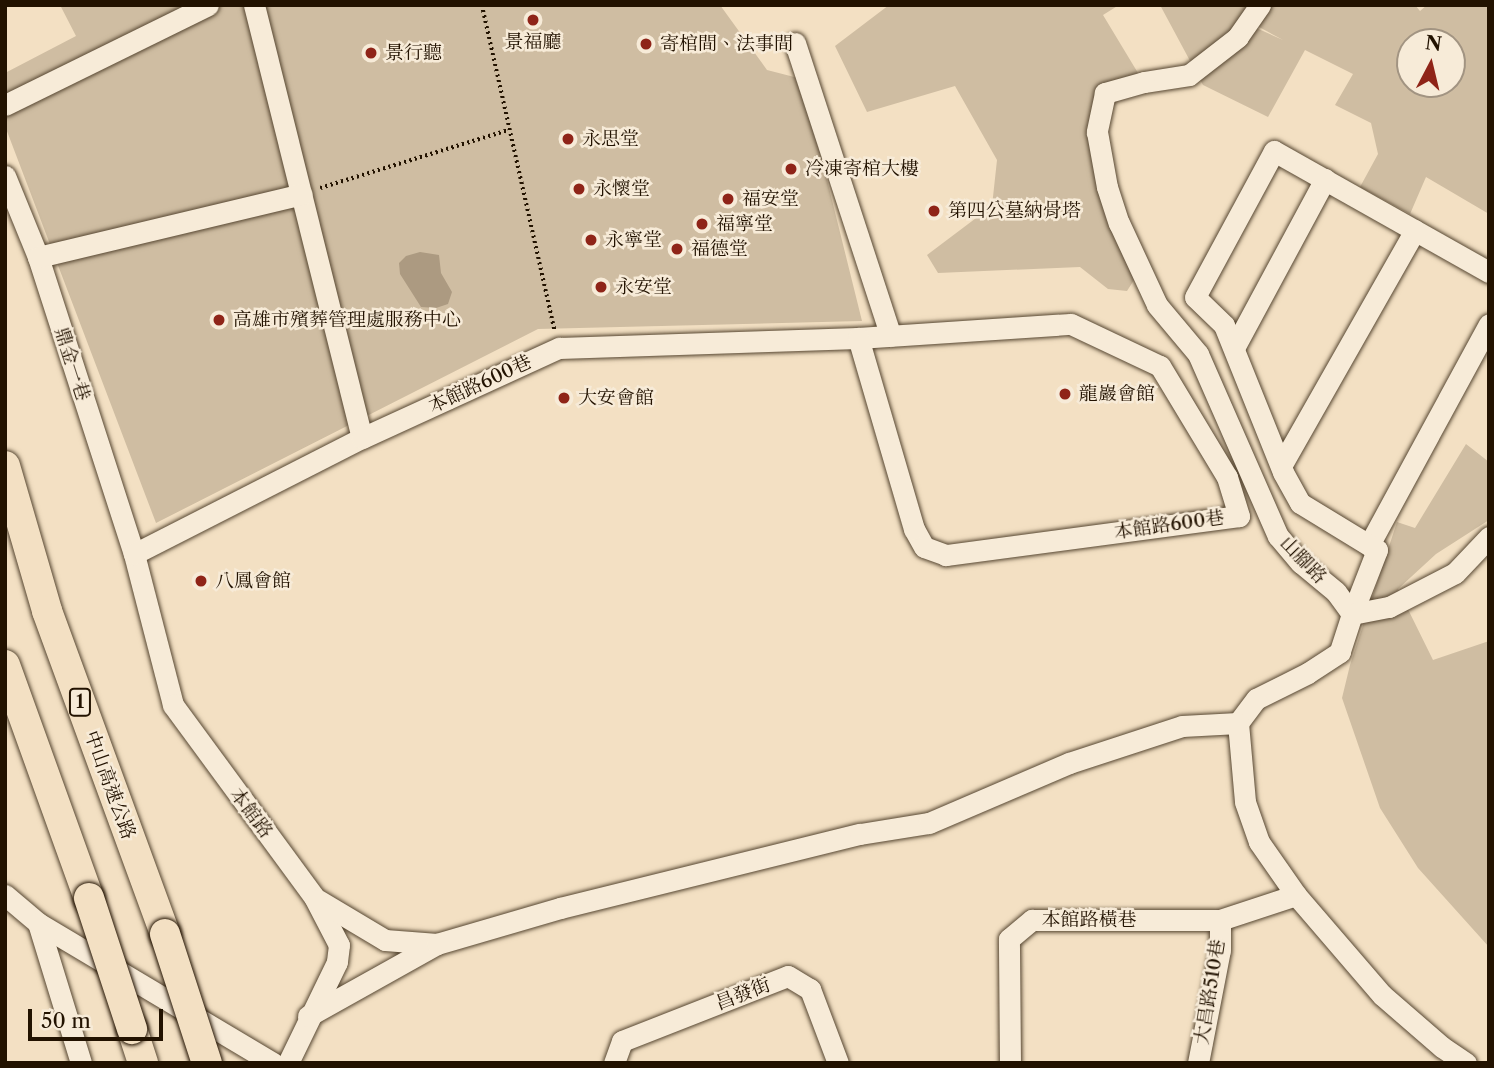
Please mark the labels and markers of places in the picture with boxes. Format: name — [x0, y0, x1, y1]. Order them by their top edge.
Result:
marker: 景福廳 — [525, 12, 541, 28]
place label: 景福廳 — [505, 31, 561, 53]
place label: 寄棺間、法事間 — [660, 33, 793, 55]
marker: 寄棺間、法事間 — [638, 36, 654, 52]
place label: 景行聽 — [385, 42, 442, 64]
marker: 景行聽 — [363, 45, 379, 61]
place label: 永思堂 — [582, 128, 639, 150]
marker: 永思堂 — [560, 131, 576, 147]
place label: 冷凍寄棺大樓 — [805, 158, 919, 180]
marker: 冷凍寄棺大樓 — [783, 161, 799, 177]
place label: 永懷堂 — [593, 178, 650, 200]
marker: 永懷堂 — [571, 181, 587, 197]
place label: 福安堂 — [742, 188, 799, 210]
marker: 福安堂 — [720, 191, 736, 207]
place label: 第四公墓納骨塔 — [948, 200, 1081, 222]
marker: 第四公墓納骨塔 — [926, 203, 942, 219]
place label: 福寧堂 — [716, 213, 773, 235]
marker: 福寧堂 — [694, 216, 710, 232]
place label: 永寧堂 — [605, 229, 662, 251]
marker: 永寧堂 — [583, 232, 599, 248]
place label: 福德堂 — [691, 238, 748, 260]
marker: 福德堂 — [669, 241, 685, 257]
place label: 永安堂 — [615, 276, 672, 298]
marker: 永安堂 — [593, 279, 609, 295]
place label: 高雄市殯葬管理處服務中心 — [233, 309, 461, 331]
marker: 高雄市殯葬管理處服務中心 — [211, 312, 227, 328]
place label: 龍巖會館 — [1079, 383, 1155, 405]
marker: 龍巖會館 — [1057, 386, 1073, 402]
place label: 大安會館 — [578, 387, 654, 409]
marker: 大安會館 — [556, 390, 572, 406]
place label: 八鳳會館 — [215, 570, 291, 592]
marker: 八鳳會館 — [193, 573, 209, 589]

